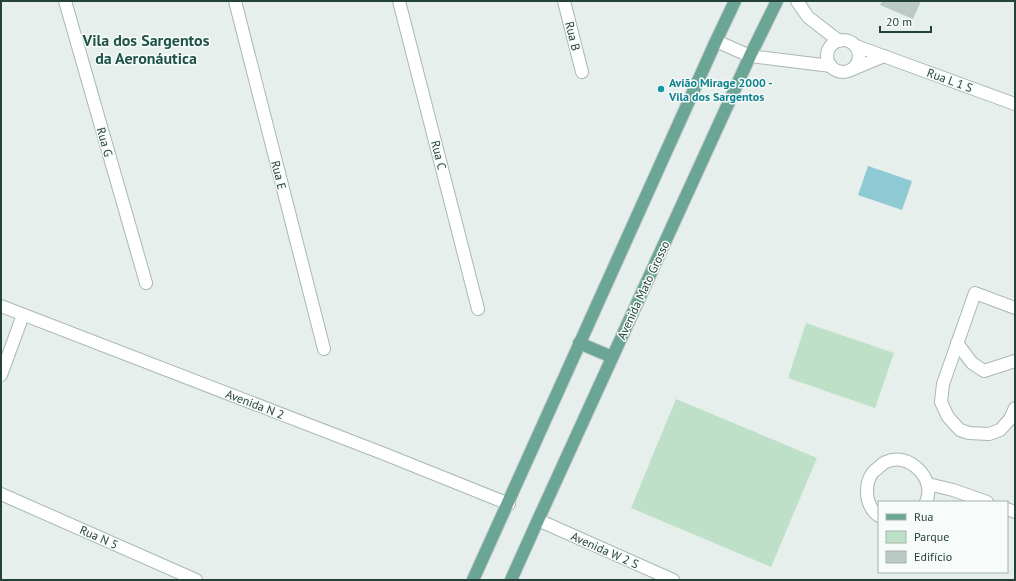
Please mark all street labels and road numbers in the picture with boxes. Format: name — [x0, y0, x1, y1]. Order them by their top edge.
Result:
street label: Rua B — [562, 20, 584, 52]
street label: Rua L 1 S — [925, 65, 975, 95]
street label: Rua G — [94, 126, 116, 158]
street label: Rua C — [428, 139, 450, 171]
street label: Rua E — [268, 159, 290, 191]
street label: Avenida Mato Grosso — [614, 238, 672, 342]
street label: Avenida N 2 — [224, 386, 286, 422]
street label: Rua N 5 — [77, 522, 121, 552]
street label: Avenida W 2 S — [569, 528, 641, 572]

